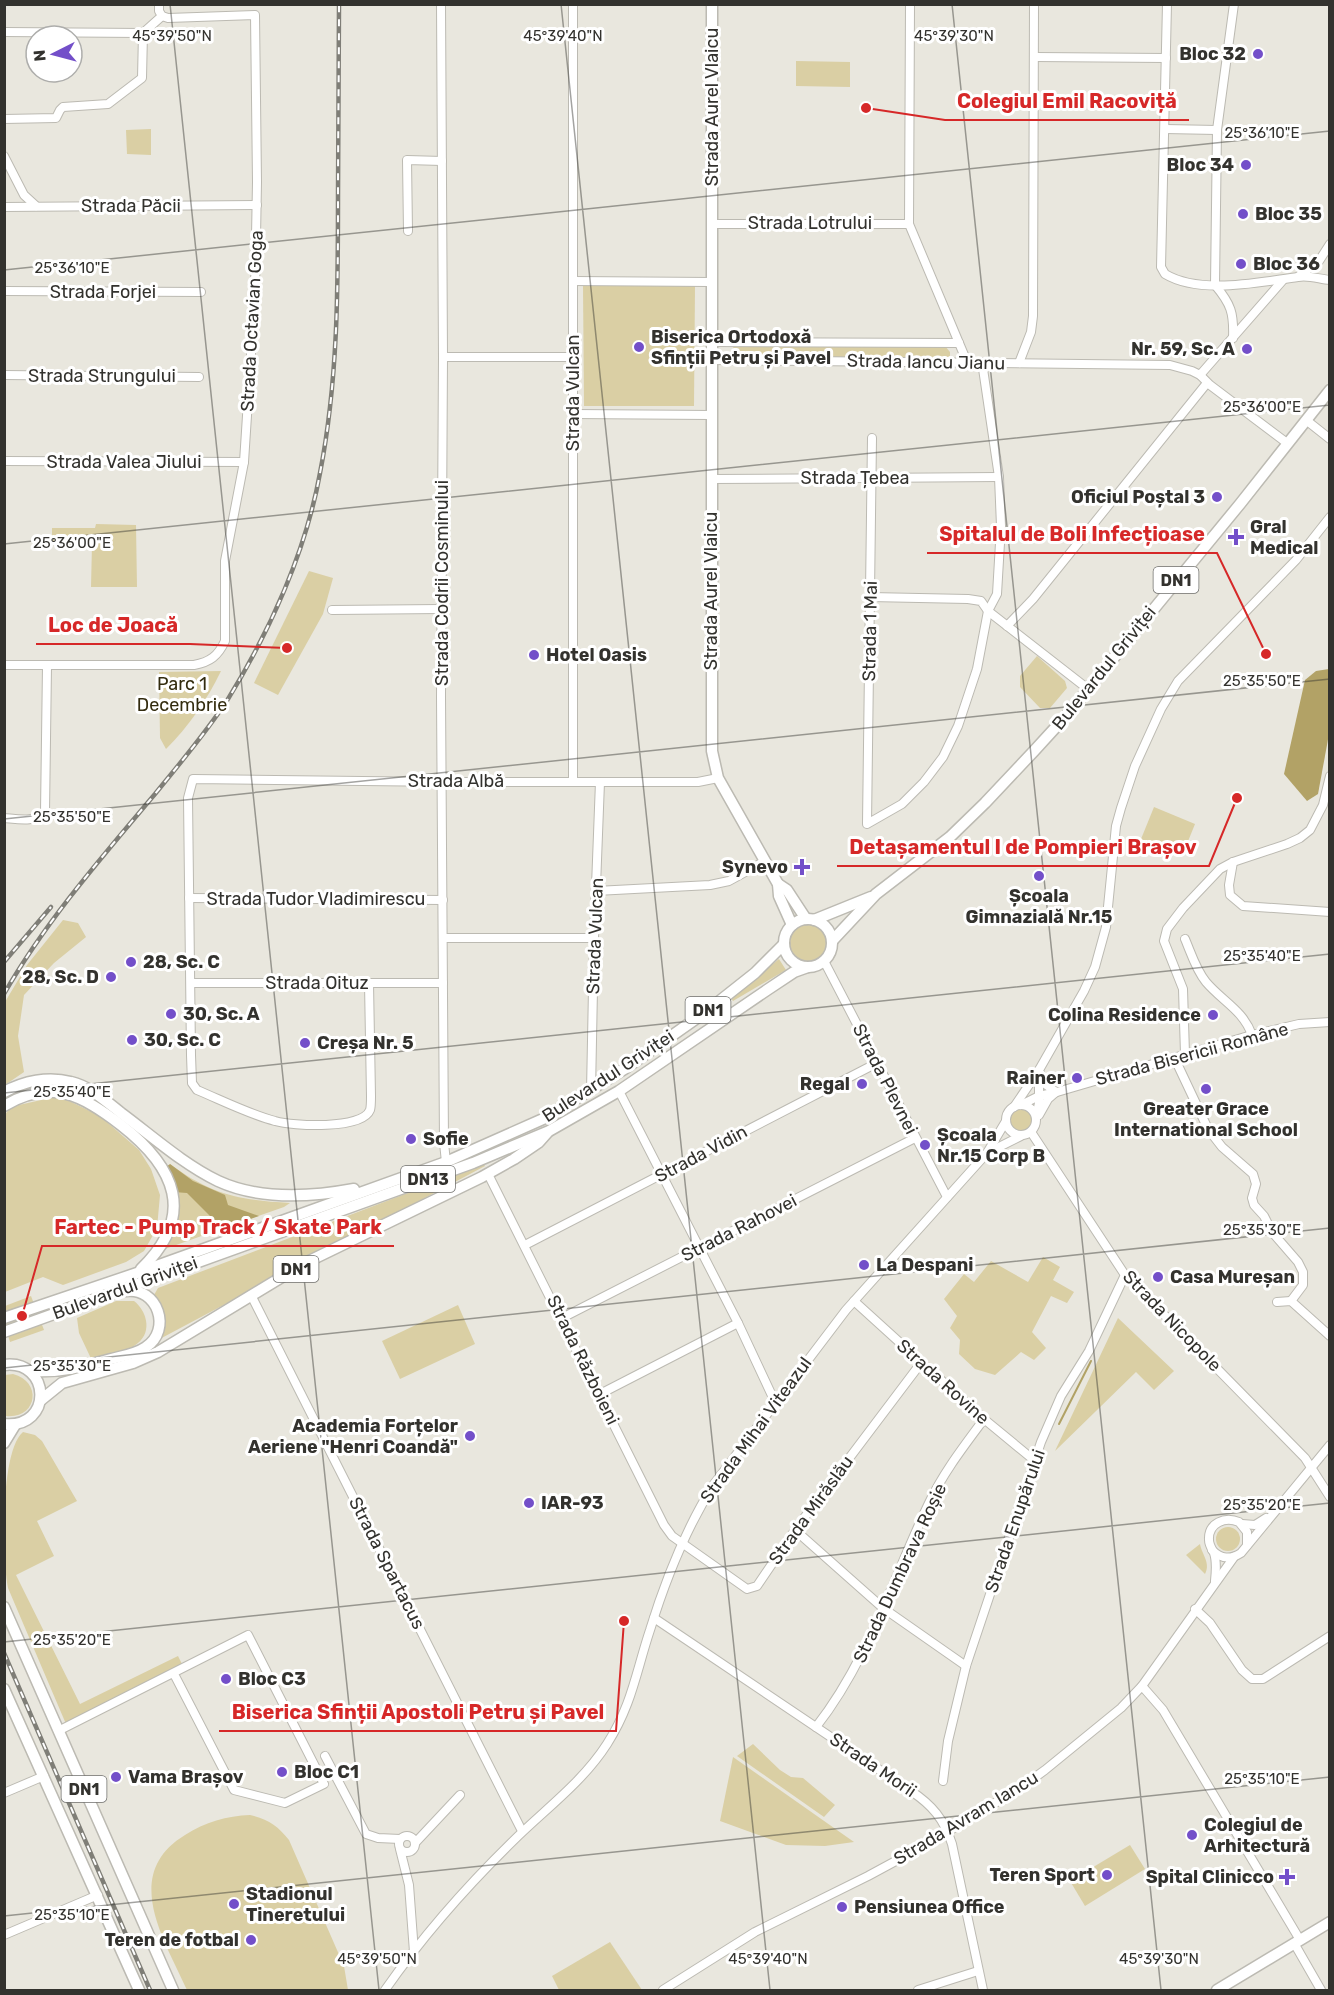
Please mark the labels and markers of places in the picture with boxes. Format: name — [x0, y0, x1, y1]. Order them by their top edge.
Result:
place label: Bloc 32 — [1179, 43, 1246, 65]
marker: Bloc 32 — [1251, 47, 1265, 61]
callout: Colegiul Emil Racoviță — [945, 82, 1189, 120]
place label: Bloc 34 — [1167, 154, 1234, 176]
marker: Bloc 34 — [1239, 158, 1253, 172]
place label: Bloc 35 — [1255, 203, 1322, 225]
marker: Bloc 35 — [1236, 207, 1250, 221]
place label: Bloc 36 — [1253, 253, 1320, 275]
marker: Bloc 36 — [1234, 257, 1248, 271]
place label: Biserica Ortodoxă Sfinții Petru și Pavel — [651, 326, 831, 369]
place label: Nr. 59, Sc. A — [1131, 338, 1235, 360]
marker: Biserica Ortodoxă Sfinții Petru și Pavel — [632, 340, 646, 354]
marker: Nr. 59, Sc. A — [1240, 342, 1254, 356]
place label: Oficiul Poștal 3 — [1071, 486, 1205, 508]
marker: Oficiul Poștal 3 — [1210, 490, 1224, 504]
callout: Spitalul de Boli Infecțioase — [927, 515, 1217, 553]
place label: Gral Medical — [1250, 516, 1319, 559]
marker: Gral Medical — [1227, 528, 1245, 546]
callout: Loc de Joacă — [36, 606, 190, 644]
place label: Hotel Oasis — [546, 644, 647, 666]
marker: Hotel Oasis — [527, 648, 541, 662]
callout: Detașamentul I de Pompieri Brașov — [837, 828, 1209, 866]
place label: Synevo — [722, 856, 788, 878]
marker: Synevo — [793, 858, 811, 876]
marker: Școala Gimnazială Nr.15 — [1032, 869, 1046, 883]
place label: Școala Gimnazială Nr.15 — [966, 885, 1112, 928]
place label: 28, Sc. C — [143, 951, 220, 973]
marker: 28, Sc. C — [124, 955, 138, 969]
place label: 28, Sc. D — [22, 966, 99, 988]
marker: 28, Sc. D — [104, 970, 118, 984]
place label: 30, Sc. A — [183, 1003, 260, 1025]
place label: Colina Residence — [1048, 1004, 1201, 1026]
marker: 30, Sc. A — [164, 1007, 178, 1021]
marker: Colina Residence — [1206, 1008, 1220, 1022]
place label: 30, Sc. C — [144, 1029, 221, 1051]
place label: Creșa Nr. 5 — [317, 1032, 414, 1054]
marker: 30, Sc. C — [125, 1033, 139, 1047]
marker: Creșa Nr. 5 — [298, 1036, 312, 1050]
place label: Rainer — [1006, 1067, 1065, 1089]
marker: Rainer — [1070, 1071, 1084, 1085]
place label: Regal — [800, 1073, 850, 1095]
marker: Regal — [855, 1077, 869, 1091]
marker: Greater Grace International School — [1199, 1082, 1213, 1096]
place label: Greater Grace International School — [1114, 1098, 1298, 1141]
place label: Școala Nr.15 Corp B — [937, 1124, 1045, 1167]
place label: Sofie — [423, 1128, 469, 1150]
marker: Sofie — [404, 1132, 418, 1146]
marker: Școala Nr.15 Corp B — [918, 1138, 932, 1152]
callout: Fartec - Pump Track / Skate Park — [42, 1208, 394, 1246]
place label: La Despani — [876, 1254, 973, 1276]
marker: La Despani — [857, 1258, 871, 1272]
place label: Casa Mureșan — [1170, 1266, 1295, 1288]
marker: Casa Mureșan — [1151, 1270, 1165, 1284]
place label: Academia Forțelor Aeriene "Henri Coandă" — [248, 1415, 458, 1458]
marker: Academia Forțelor Aeriene "Henri Coandă" — [463, 1429, 477, 1443]
place label: IAR-93 — [541, 1492, 604, 1514]
marker: IAR-93 — [522, 1496, 536, 1510]
place label: Bloc C3 — [238, 1668, 306, 1690]
marker: Bloc C3 — [219, 1672, 233, 1686]
callout: Biserica Sfinții Apostoli Petru și Pavel — [219, 1693, 616, 1731]
place label: Bloc C1 — [294, 1761, 359, 1783]
marker: Bloc C1 — [275, 1765, 289, 1779]
place label: Vama Brașov — [128, 1766, 244, 1788]
marker: Vama Brașov — [109, 1770, 123, 1784]
place label: Colegiul de Arhitectură — [1204, 1814, 1310, 1857]
marker: Colegiul de Arhitectură — [1185, 1828, 1199, 1842]
place label: Teren Sport — [990, 1864, 1095, 1886]
place label: Spital Clinicco — [1146, 1866, 1274, 1888]
marker: Teren Sport — [1100, 1868, 1114, 1882]
marker: Spital Clinicco — [1278, 1868, 1296, 1886]
place label: Stadionul Tineretului — [246, 1883, 345, 1926]
place label: Pensiunea Office — [854, 1896, 1005, 1918]
marker: Stadionul Tineretului — [227, 1897, 241, 1911]
marker: Pensiunea Office — [835, 1900, 849, 1914]
place label: Teren de fotbal — [104, 1929, 239, 1951]
marker: Teren de fotbal — [244, 1933, 258, 1947]

